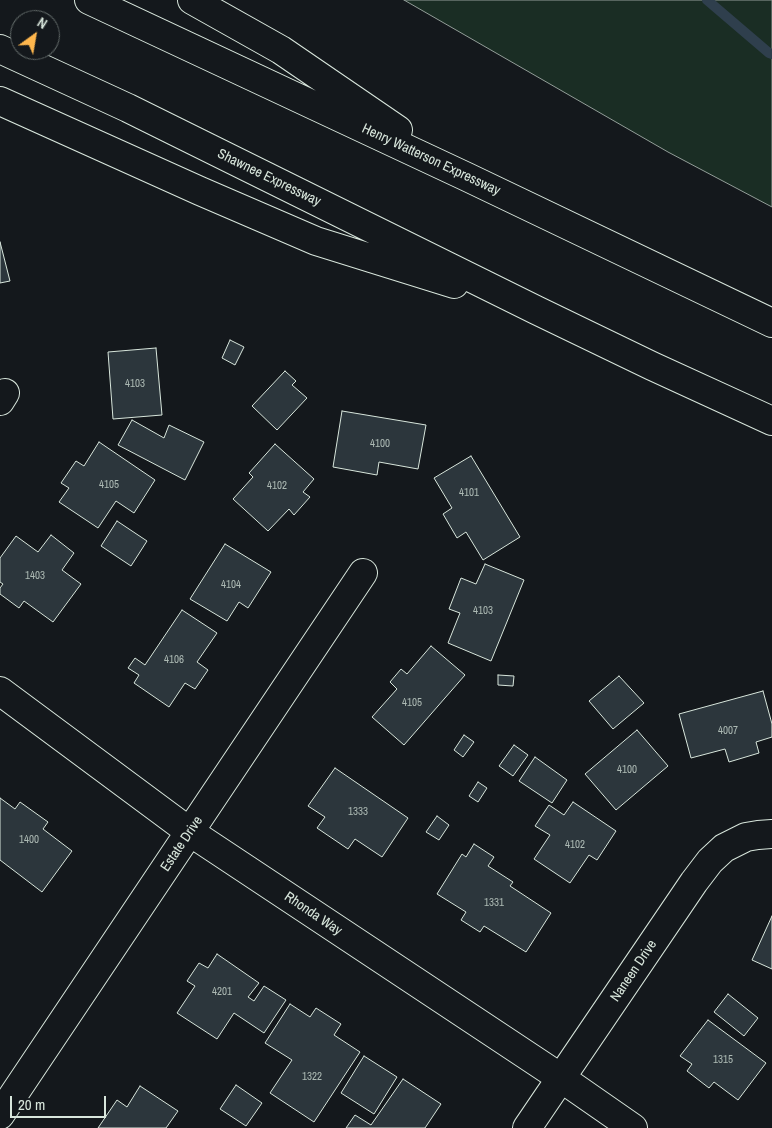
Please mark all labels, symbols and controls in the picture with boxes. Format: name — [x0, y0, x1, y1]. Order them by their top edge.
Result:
north arrow — [10, 10, 60, 60]
text: N — [34, 13, 51, 33]
street label: Henry Watterson Expressway — [359, 121, 503, 199]
street label: Shawnee Expressway — [215, 146, 323, 210]
house number: 4103 — [125, 377, 145, 391]
house number: 4100 — [370, 437, 390, 451]
house number: 4105 — [99, 478, 119, 492]
house number: 4102 — [267, 479, 287, 493]
house number: 4101 — [459, 486, 479, 500]
house number: 1403 — [25, 569, 45, 583]
house number: 4104 — [221, 578, 241, 592]
house number: 4103 — [473, 604, 493, 618]
house number: 4106 — [164, 653, 184, 667]
house number: 4105 — [402, 696, 422, 710]
house number: 4007 — [718, 724, 738, 738]
house number: 4100 — [617, 763, 637, 777]
house number: 1333 — [348, 805, 368, 819]
street label: Estate Drive — [157, 813, 207, 875]
house number: 1400 — [19, 833, 39, 847]
house number: 4102 — [565, 838, 585, 852]
street label: Rhonda Way — [281, 889, 345, 939]
house number: 1331 — [484, 896, 504, 910]
street label: Naneen Drive — [607, 937, 661, 1005]
house number: 4201 — [212, 985, 232, 999]
house number: 1315 — [713, 1053, 733, 1067]
house number: 1322 — [302, 1070, 322, 1084]
scale bar — [12, 1086, 109, 1118]
text: 20 m — [18, 1094, 45, 1115]

